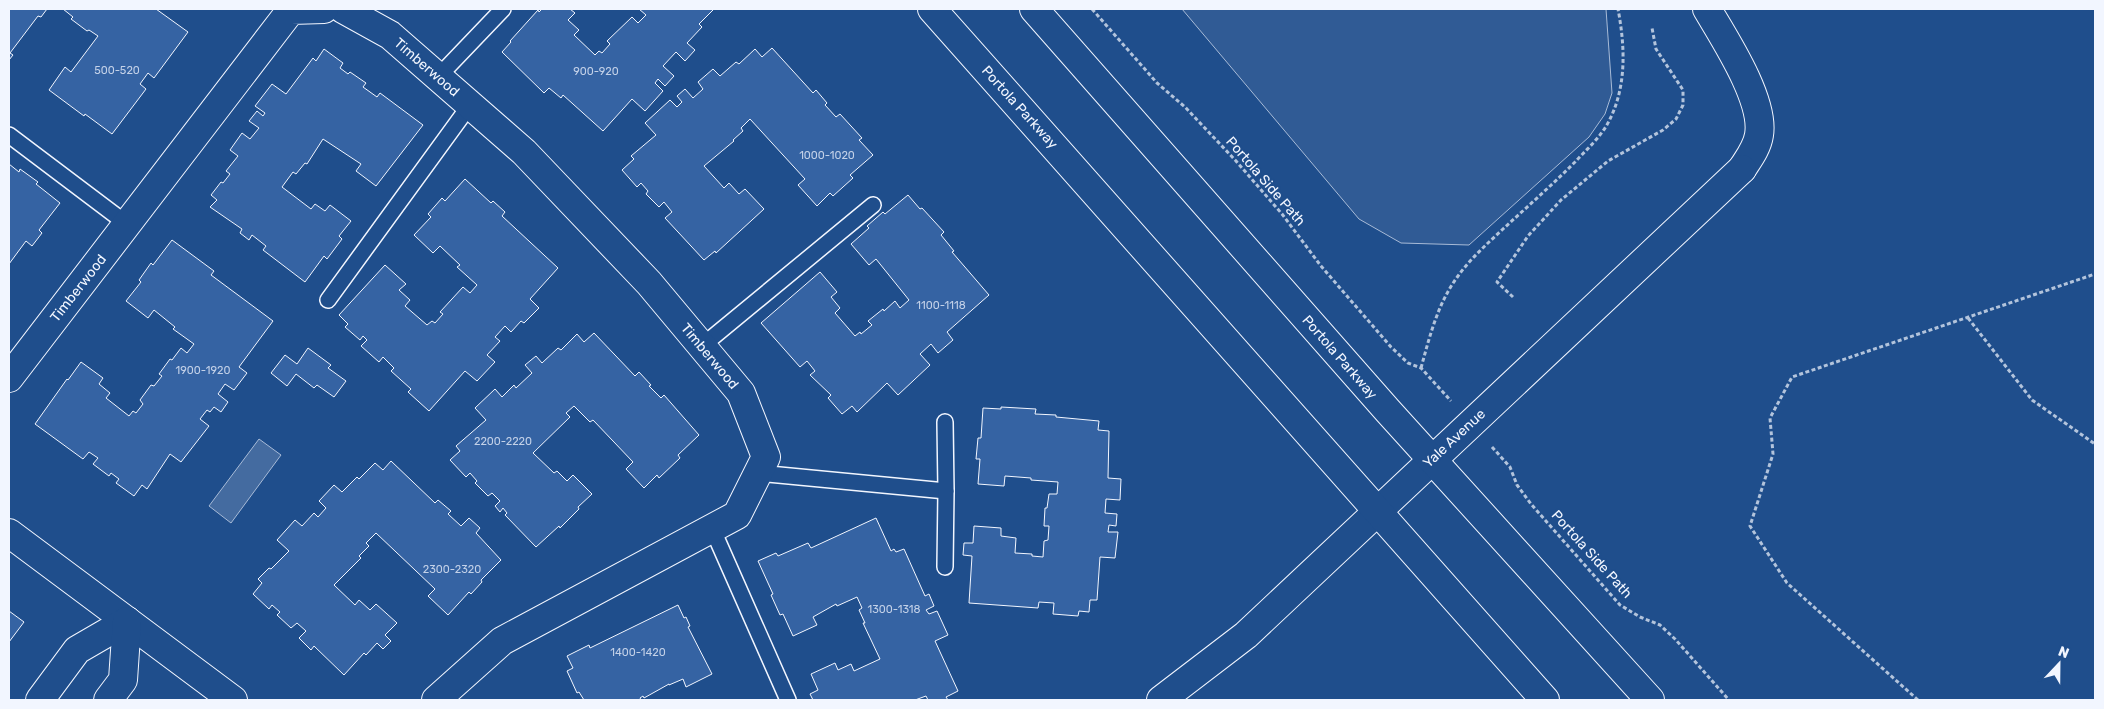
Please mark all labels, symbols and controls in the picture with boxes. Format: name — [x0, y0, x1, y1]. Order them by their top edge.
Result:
street label: Timberwood — [391, 34, 463, 100]
street label: Portola Parkway — [978, 62, 1062, 153]
house number: 500-520 — [94, 64, 140, 77]
house number: 900-920 — [573, 65, 619, 78]
street label: Portola Side Path — [1222, 133, 1309, 229]
house number: 1000-1020 — [799, 149, 855, 162]
street label: Timberwood — [47, 251, 110, 325]
house number: 1100-1118 — [916, 299, 966, 312]
street label: Portola Parkway — [1299, 312, 1381, 403]
street label: Timberwood — [677, 320, 742, 393]
house number: 1900-1920 — [176, 364, 230, 377]
street label: Yale Avenue — [1420, 405, 1489, 471]
house number: 2200-2220 — [474, 435, 532, 448]
street label: Portola Side Path — [1548, 507, 1636, 602]
house number: 2300-2320 — [423, 563, 481, 576]
house number: 1300-1318 — [867, 603, 921, 616]
north arrow — [2034, 639, 2084, 689]
text: N — [2056, 643, 2072, 662]
house number: 1400-1420 — [610, 646, 666, 659]

